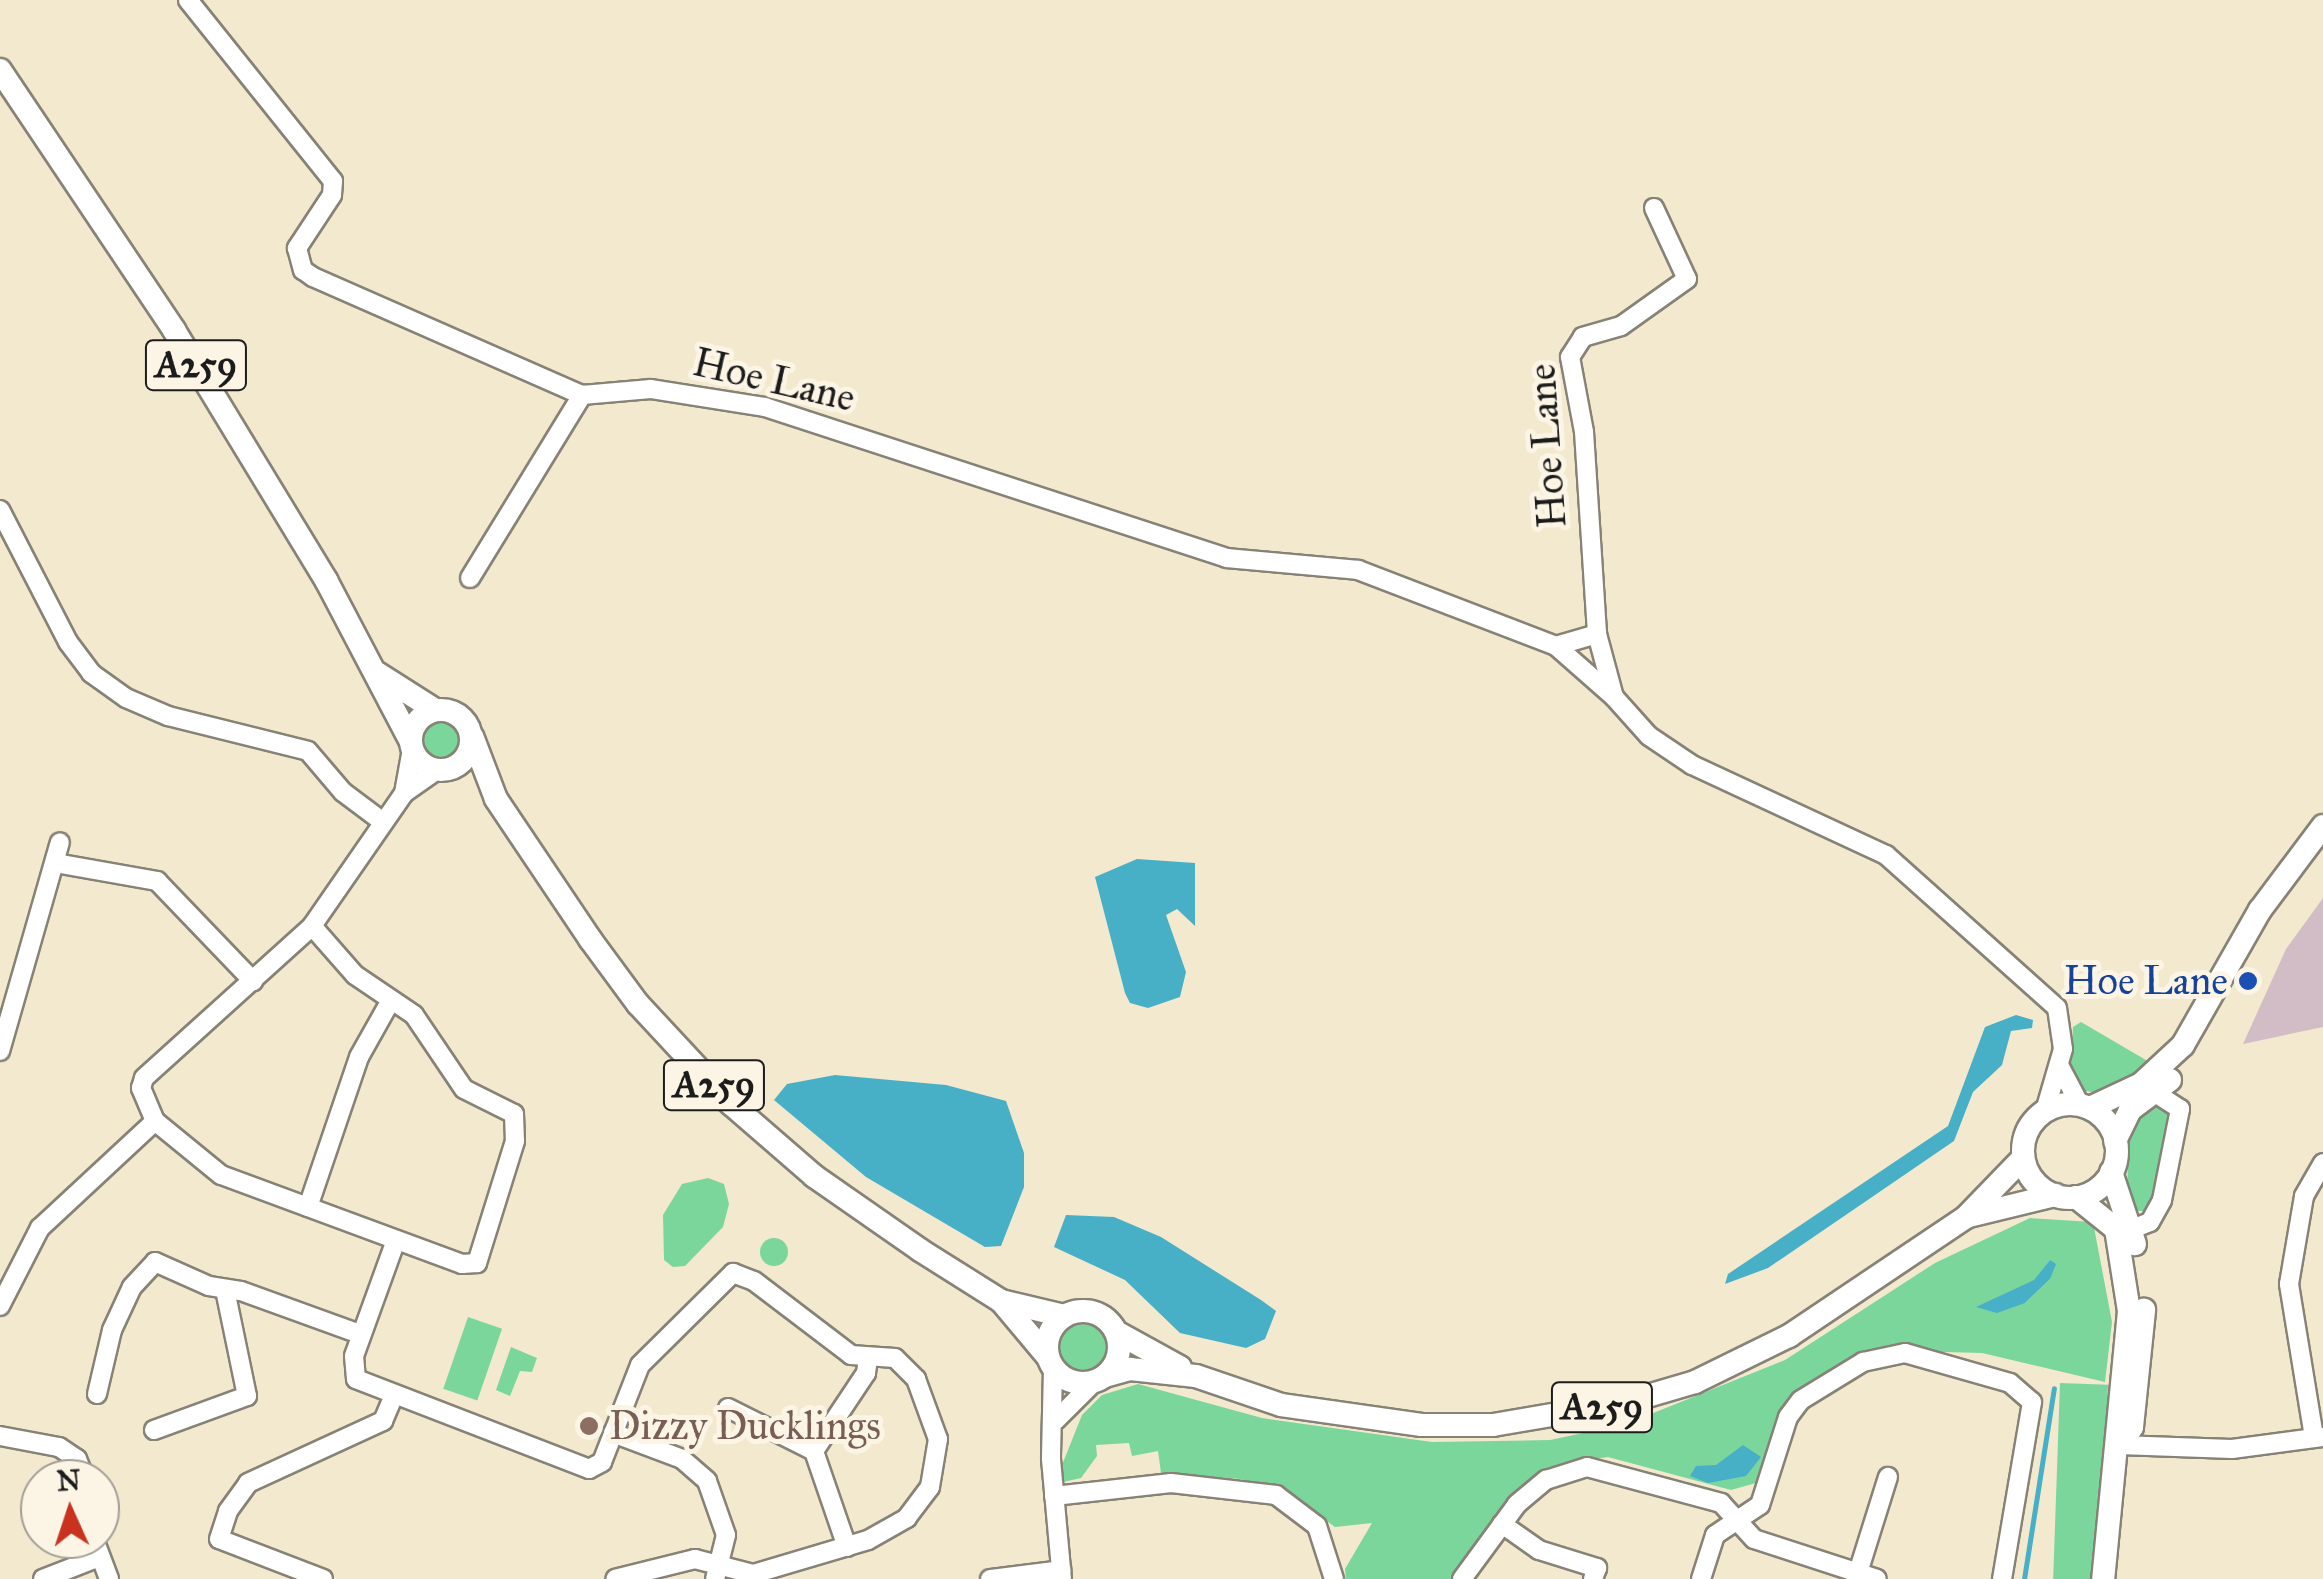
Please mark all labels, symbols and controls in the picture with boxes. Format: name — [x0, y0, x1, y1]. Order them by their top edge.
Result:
road number: A259 — [144, 332, 248, 398]
street label: Hoe Lane — [688, 338, 860, 422]
street label: Hoe Lane — [1517, 362, 1577, 530]
place label: Hoe Lane — [2063, 957, 2228, 1005]
marker: Hoe Lane — [2237, 970, 2259, 992]
road number: A259 — [662, 1052, 766, 1118]
road number: A259 — [1550, 1374, 1654, 1440]
place label: Dizzy Ducklings — [609, 1402, 881, 1450]
marker: Dizzy Ducklings — [578, 1415, 600, 1437]
north arrow — [20, 1459, 120, 1559]
text: N — [56, 1462, 81, 1499]

